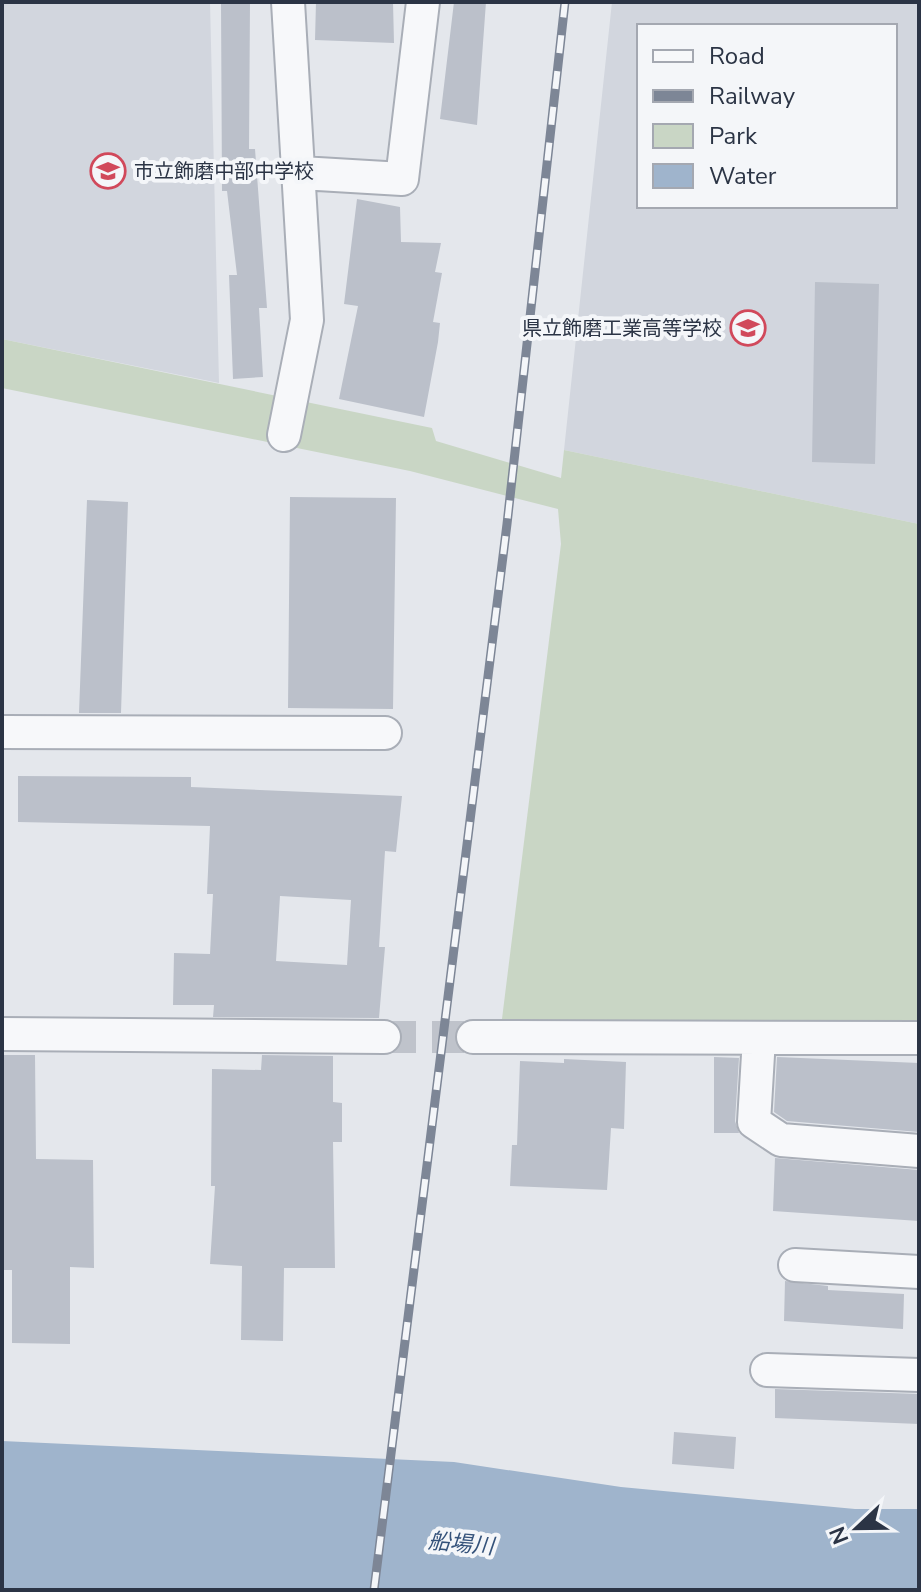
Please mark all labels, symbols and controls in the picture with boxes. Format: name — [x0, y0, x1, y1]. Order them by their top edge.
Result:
legend — [637, 24, 897, 208]
text: Road — [709, 40, 765, 72]
text: Railway — [709, 80, 796, 112]
text: Park — [709, 120, 758, 152]
school or university icon: 市立飾磨中部中学校 — [89, 152, 127, 190]
place label: 市立飾磨中部中学校 — [134, 158, 314, 185]
text: Water — [709, 160, 777, 192]
school or university icon: 県立飾磨工業高等学校 — [729, 309, 767, 347]
place label: 県立飾磨工業高等学校 — [522, 315, 722, 342]
north arrow — [817, 1488, 897, 1568]
text: N — [822, 1522, 856, 1548]
water label: 船場川 — [427, 1526, 497, 1562]

